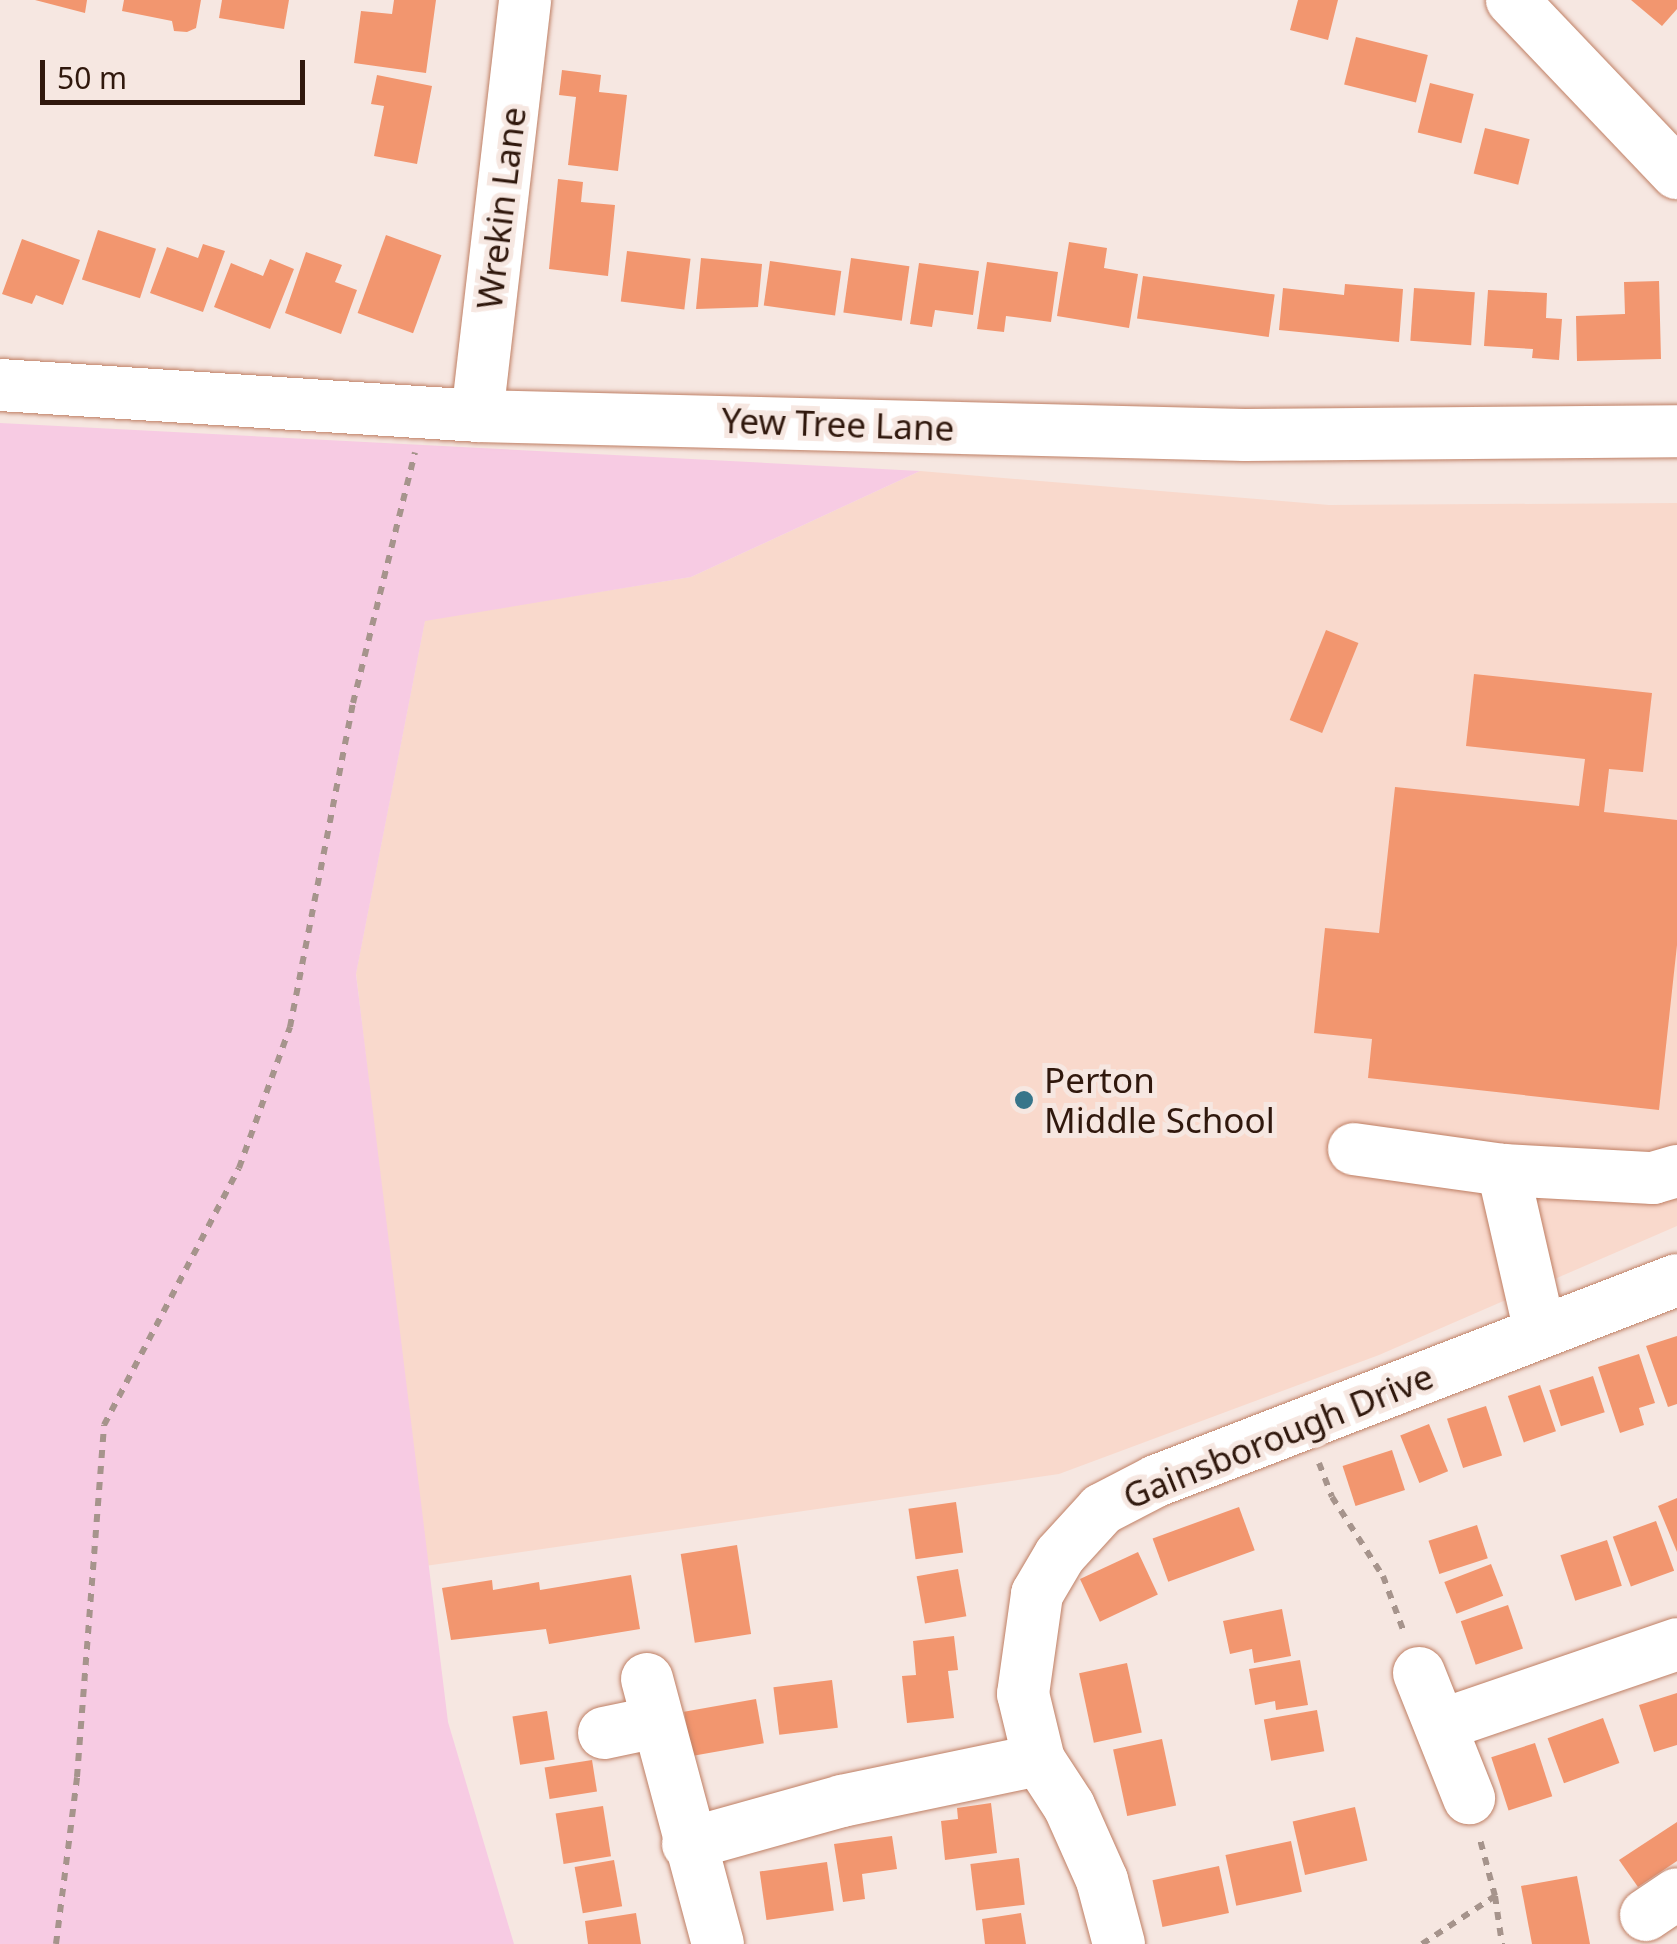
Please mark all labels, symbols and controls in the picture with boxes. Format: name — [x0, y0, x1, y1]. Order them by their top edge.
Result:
scale bar — [45, 40, 310, 102]
text: 50 m — [57, 57, 127, 98]
street label: Wrekin Lane — [468, 104, 534, 312]
street label: Yew Tree Lane — [721, 399, 955, 449]
place label: Perton Middle School — [1044, 1059, 1275, 1141]
marker: Perton Middle School — [1013, 1089, 1035, 1111]
street label: Gainsborough Drive — [1117, 1355, 1439, 1517]

